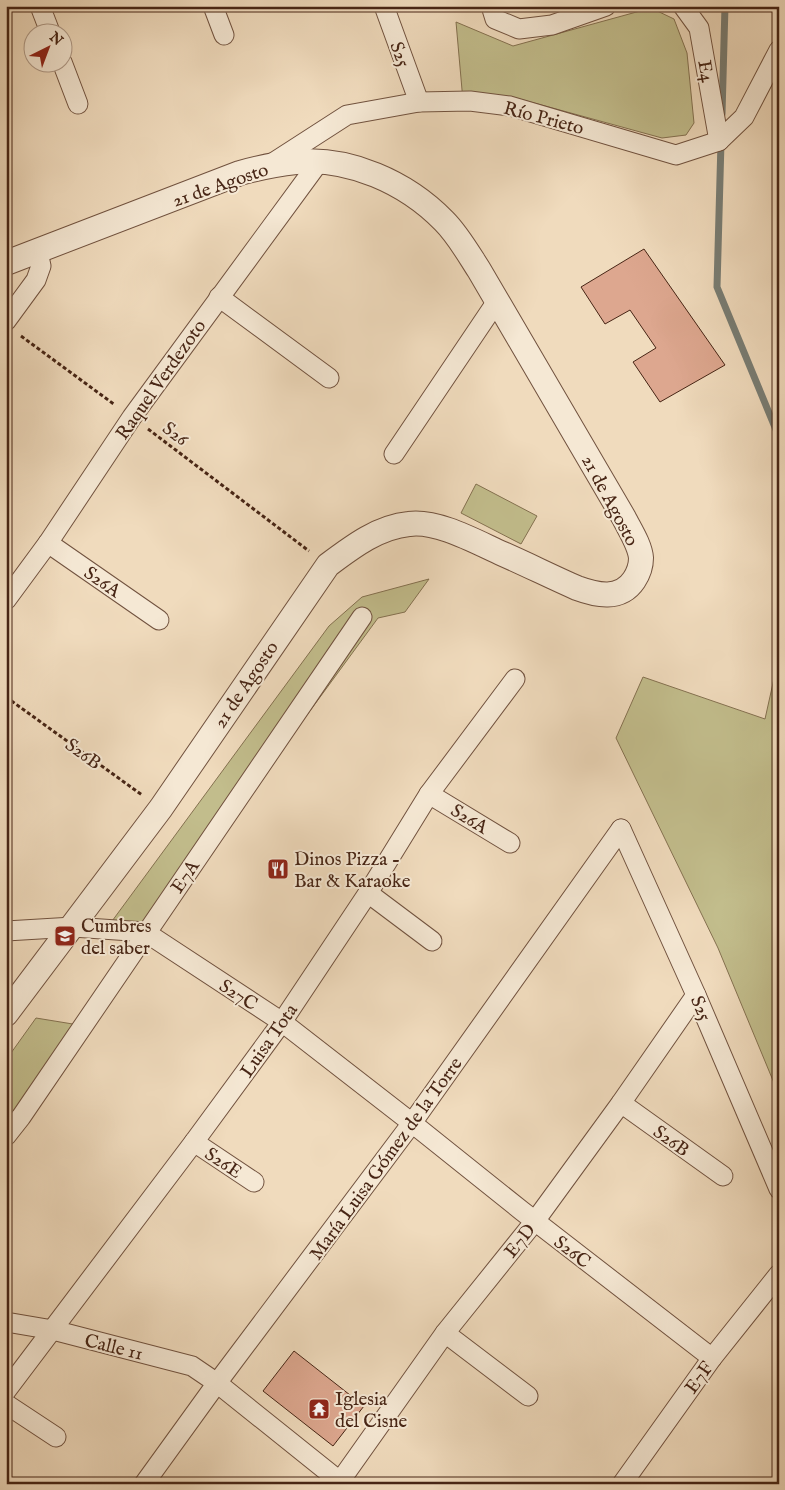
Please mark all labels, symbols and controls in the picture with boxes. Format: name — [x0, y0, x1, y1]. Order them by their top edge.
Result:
north arrow — [22, 22, 72, 72]
text: N — [45, 28, 67, 50]
street label: S25 — [383, 39, 415, 71]
street label: E4 — [691, 58, 719, 85]
street label: Río Prieto — [501, 97, 586, 141]
street label: 21 de Agosto — [170, 158, 272, 213]
street label: Raquel Verdezoto — [111, 315, 212, 445]
street label: S26 — [157, 417, 193, 453]
street label: 21 de Agosto — [575, 451, 643, 551]
street label: S26A — [79, 561, 126, 604]
street label: 21 de Agosto — [209, 637, 285, 733]
street label: S26B — [60, 733, 106, 776]
street label: S26A — [446, 799, 493, 841]
place label: Dinos Pizza - Bar & Karaoke — [294, 848, 411, 894]
street label: E7A — [166, 855, 206, 898]
restaurant icon: Dinos Pizza - Bar & Karaoke — [266, 857, 290, 881]
place label: Cumbres del saber — [81, 915, 152, 961]
school or university icon: Cumbres del saber — [53, 924, 77, 948]
street label: S27C — [214, 974, 262, 1017]
street label: S25 — [684, 992, 716, 1025]
street label: Luisa Tota — [236, 999, 304, 1083]
street label: María Luisa Gómez de la Torre — [305, 1053, 469, 1265]
street label: S26B — [648, 1120, 694, 1163]
street label: S26E — [200, 1143, 246, 1185]
street label: E7D — [499, 1219, 542, 1263]
street label: S26C — [549, 1231, 595, 1274]
street label: Calle 11 — [82, 1329, 145, 1367]
street label: E7F — [680, 1357, 719, 1399]
place label: Iglesia del Cisne — [335, 1388, 408, 1434]
temple icon: Iglesia del Cisne — [307, 1397, 331, 1421]

